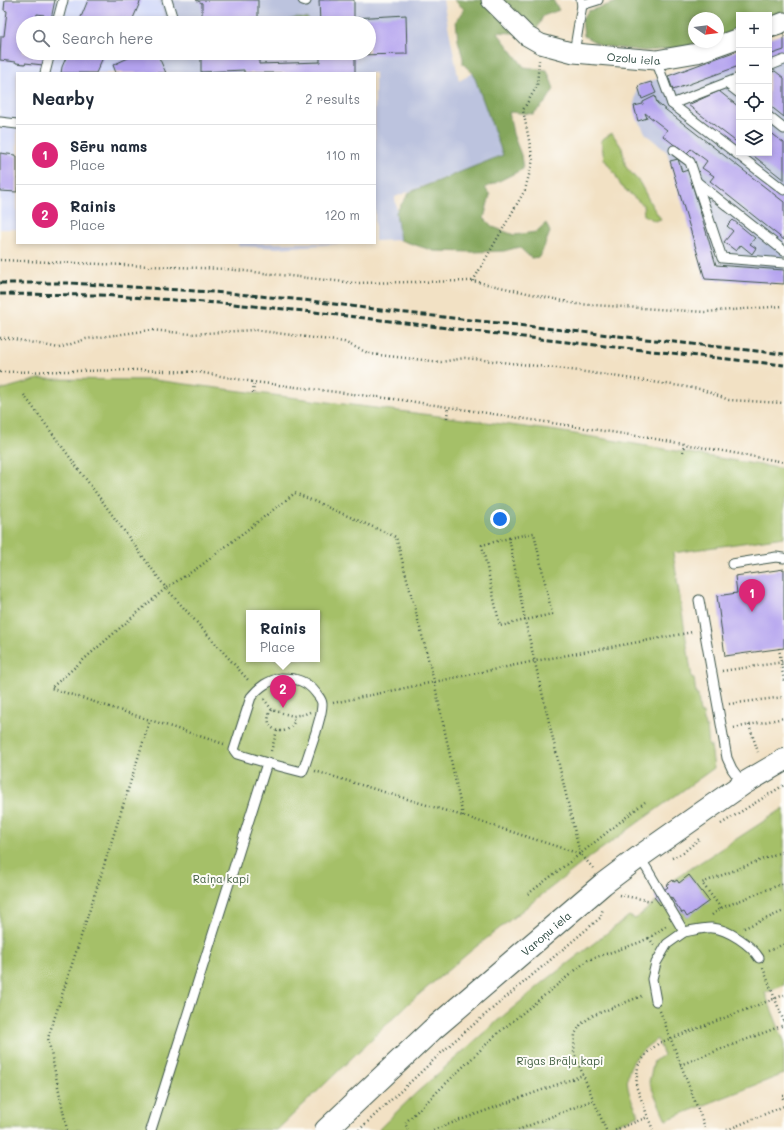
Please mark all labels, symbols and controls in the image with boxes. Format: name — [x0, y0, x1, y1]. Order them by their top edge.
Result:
north arrow — [688, 12, 724, 48]
map controls — [736, 12, 772, 156]
button: + — [736, 12, 772, 48]
search box — [16, 16, 376, 60]
icon: search — [30, 27, 52, 49]
text: Search here — [62, 28, 153, 48]
street label: Ozolu iela — [606, 48, 662, 68]
button: − — [736, 48, 772, 84]
button: locate — [736, 84, 772, 120]
text: Nearby — [32, 87, 94, 109]
text: 2 results — [305, 90, 360, 107]
button: layers — [736, 120, 772, 156]
text: Sēru nams — [70, 136, 147, 156]
text: 1 — [42, 146, 48, 163]
text: 110 m — [326, 146, 360, 163]
text: Place — [70, 156, 105, 173]
text: Rainis — [70, 196, 116, 216]
text: 2 — [41, 206, 49, 223]
text: 120 m — [324, 206, 360, 223]
text: Place — [70, 216, 105, 233]
your location — [490, 509, 510, 529]
pin: 1 — [739, 579, 765, 612]
popup — [246, 610, 320, 662]
text: Rainis — [260, 618, 306, 638]
text: Place — [260, 638, 295, 655]
pin: 2 — [270, 675, 296, 708]
park label: Raiņa kapi — [193, 871, 249, 887]
street label: Varoņu iela — [517, 907, 574, 959]
park label: Rīgas Brāļu kapi — [517, 1053, 603, 1069]

